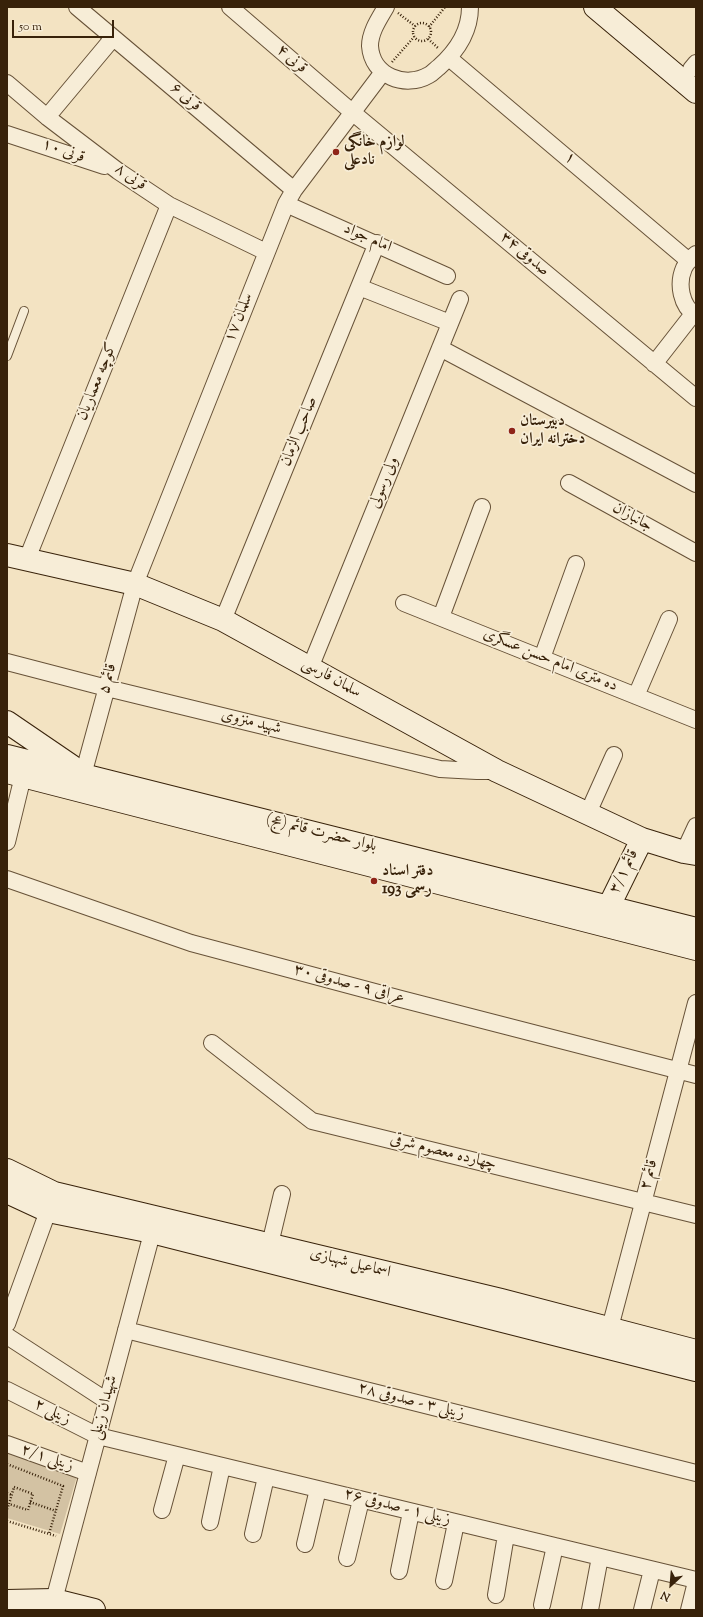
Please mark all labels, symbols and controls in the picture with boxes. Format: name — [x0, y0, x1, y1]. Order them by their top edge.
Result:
scale bar — [14, 12, 116, 38]
text: 50 m — [19, 18, 42, 36]
street label: قرنی ۴ — [272, 41, 310, 79]
street label: قرنی ۶ — [166, 79, 204, 117]
place label: لوازم خانگی نادعلی — [344, 133, 405, 171]
street label: قرنی ۱۰ — [39, 136, 87, 168]
marker: لوازم خانگی نادعلی — [331, 147, 341, 157]
street label: ۱ — [559, 149, 579, 169]
street label: قرنی ۸ — [110, 160, 150, 196]
street label: امام جواد — [340, 220, 394, 258]
street label: صدوقی ۳۴ — [495, 229, 553, 281]
street label: سلمان ۱۷ — [221, 291, 259, 345]
street label: کوچه معماریان — [74, 340, 122, 424]
street label: صاحب الزمان — [277, 394, 323, 470]
place label: دبیرستان دخترانه ایران — [520, 412, 585, 450]
marker: دبیرستان دخترانه ایران — [507, 426, 517, 436]
street label: ولی رسولی — [366, 454, 404, 512]
street label: جانبازان — [608, 499, 656, 537]
street label: ده متری امام حسن عسگری — [480, 625, 620, 697]
street label: سلمان فارسی — [298, 655, 364, 703]
street label: قائم ۵ — [96, 662, 122, 696]
street label: شهید منزوی — [219, 706, 283, 740]
street label: بلوار حضرت قائم (عج) — [263, 811, 379, 857]
street label: قائم ۳/۱ — [606, 847, 644, 897]
place label: دفتر اسناد رسمی 193 — [382, 862, 433, 900]
marker: دفتر اسناد رسمی 193 — [369, 876, 379, 886]
street label: عراقی ۹ - صدوقی ۳۰ — [292, 961, 406, 1009]
street label: چهارده معصوم شرقی — [388, 1131, 498, 1175]
street label: قائم ۲ — [637, 1158, 663, 1192]
street label: اسماعیل شهبازی — [308, 1245, 392, 1283]
street label: شهیدان زینلی — [87, 1374, 123, 1442]
street label: زینلی ۳ - صدوقی ۲۸ — [356, 1379, 466, 1425]
street label: زینلی ۲ — [30, 1396, 74, 1430]
street label: زینلی ۲/۱ — [18, 1441, 76, 1477]
street label: زینلی ۱ - صدوقی ۲۶ — [342, 1485, 452, 1531]
north arrow — [651, 1565, 691, 1605]
text: N — [658, 1587, 673, 1605]

